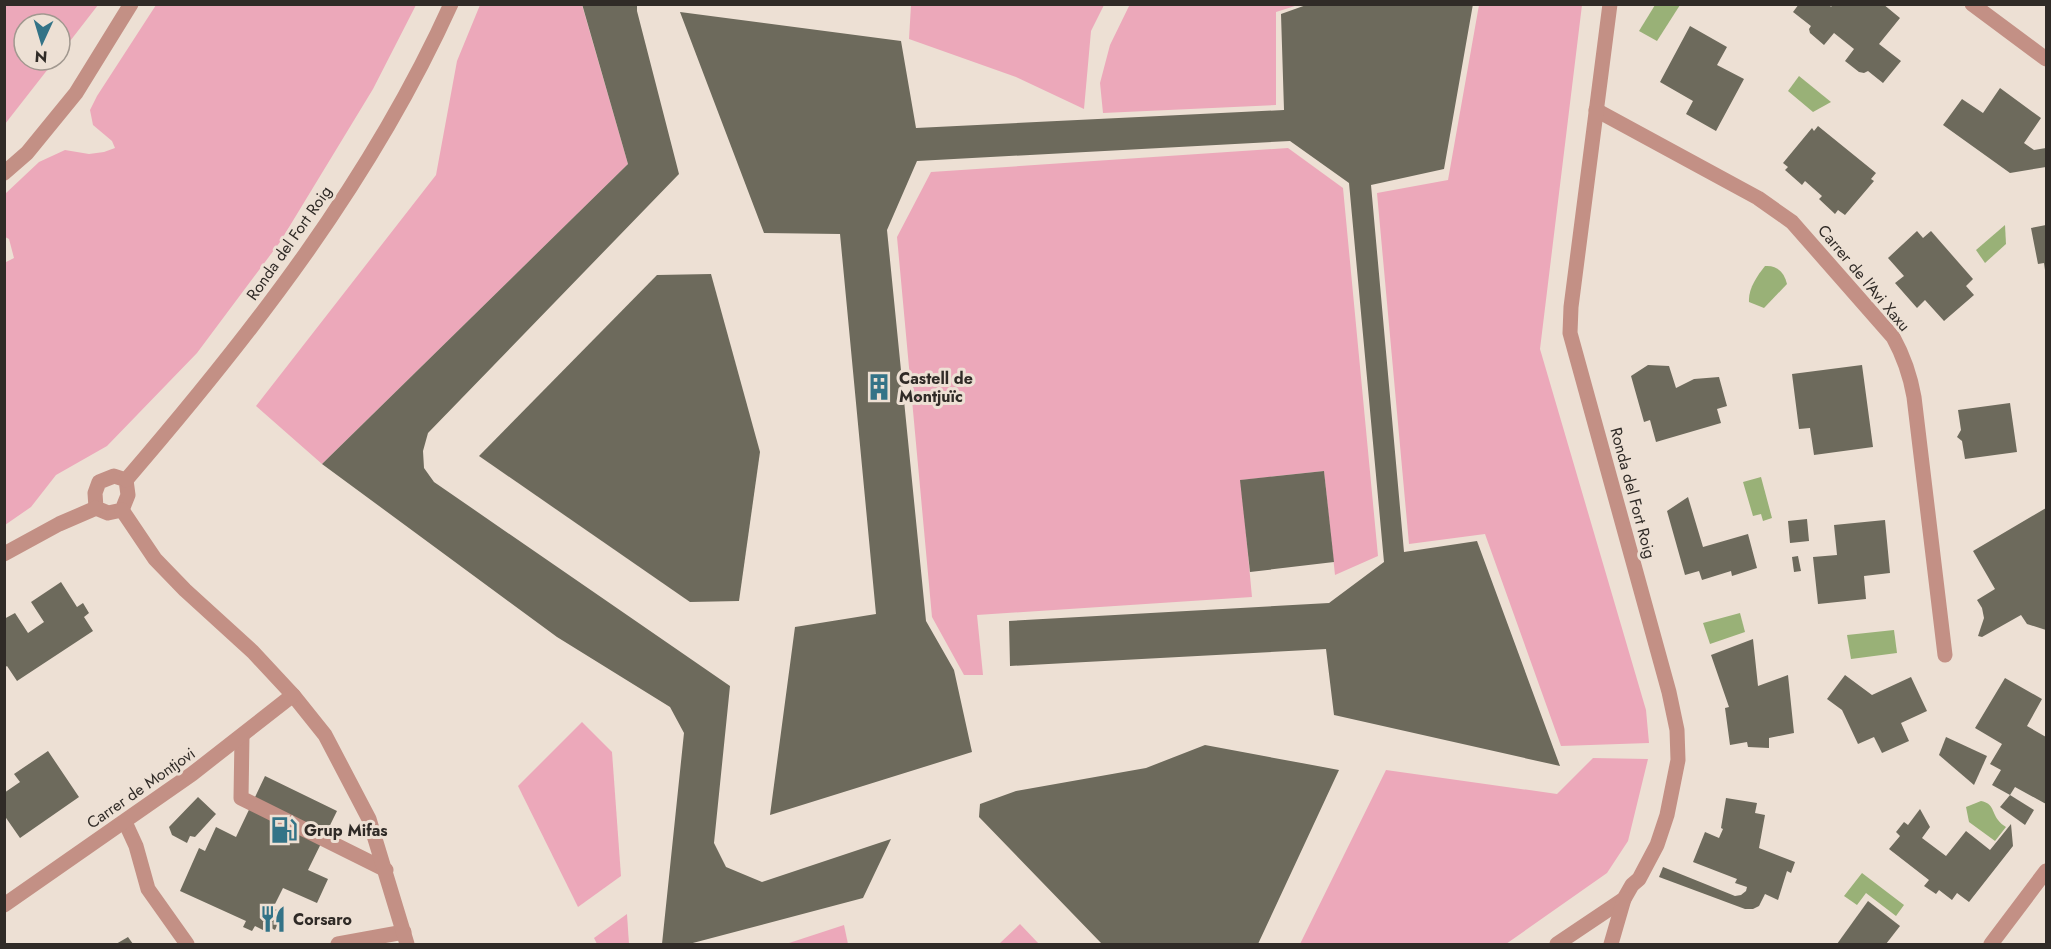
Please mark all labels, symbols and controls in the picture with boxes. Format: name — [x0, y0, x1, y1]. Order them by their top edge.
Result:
north arrow — [12, 12, 72, 72]
text: N — [34, 45, 48, 68]
street label: Ronda del Fort Roig — [241, 181, 337, 305]
street label: Carrer de l'Avi Xaxu — [1812, 220, 1916, 336]
place label: Castell de Montjuïc — [899, 367, 973, 408]
building icon: Castell de Montjuïc — [864, 372, 894, 402]
street label: Ronda del Fort Roig — [1604, 425, 1662, 561]
street label: Carrer de Montjovi — [82, 742, 200, 834]
fuel station icon: Grup Mifas — [269, 815, 299, 845]
place label: Grup Mifas — [304, 819, 388, 842]
restaurant icon: Corsaro — [258, 904, 288, 934]
place label: Corsaro — [293, 908, 352, 931]

